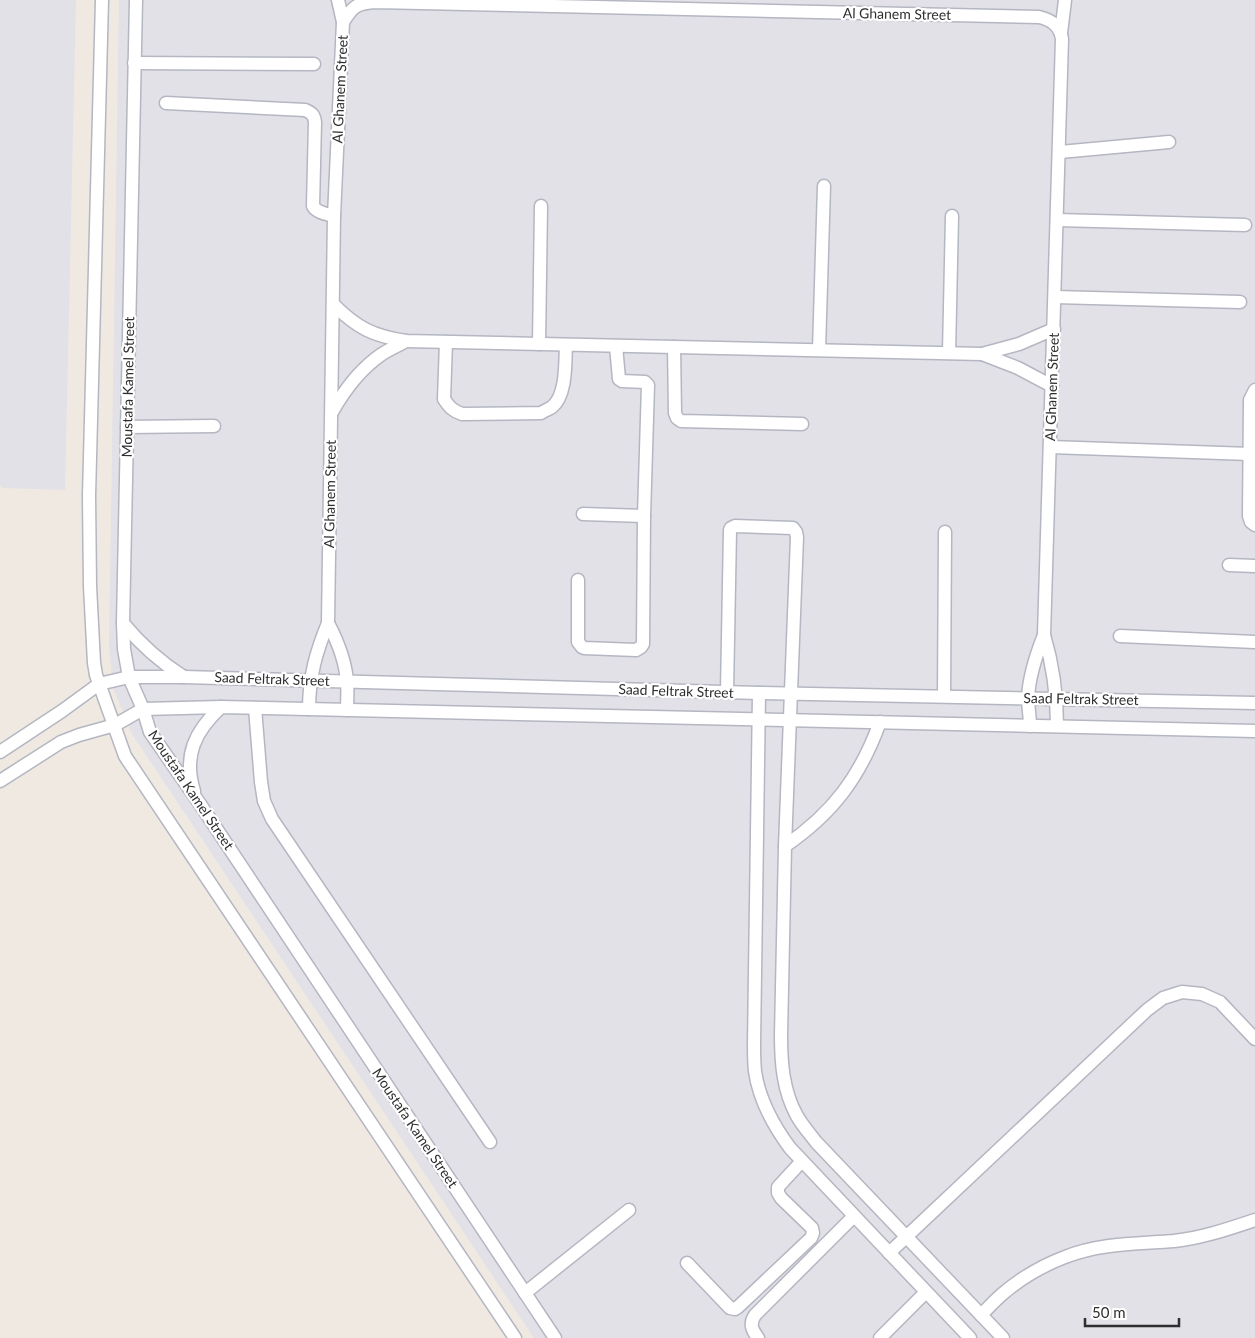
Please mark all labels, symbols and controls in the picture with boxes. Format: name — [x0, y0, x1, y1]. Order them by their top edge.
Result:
street label: Al Ghanem Street — [843, 4, 951, 23]
street label: Al Ghanem Street — [328, 34, 351, 144]
street label: Moustafa Kamel Street — [118, 316, 137, 457]
street label: Al Ghanem Street — [1041, 333, 1062, 441]
street label: Al Ghanem Street — [320, 440, 339, 548]
street label: Saad Feltrak Street — [214, 668, 330, 689]
street label: Saad Feltrak Street — [618, 680, 734, 701]
street label: Saad Feltrak Street — [1023, 689, 1139, 708]
street label: Moustafa Kamel Street — [145, 727, 238, 853]
street label: Moustafa Kamel Street — [369, 1065, 462, 1191]
scale bar — [1085, 1296, 1179, 1328]
text: 50 m — [1092, 1303, 1126, 1321]

